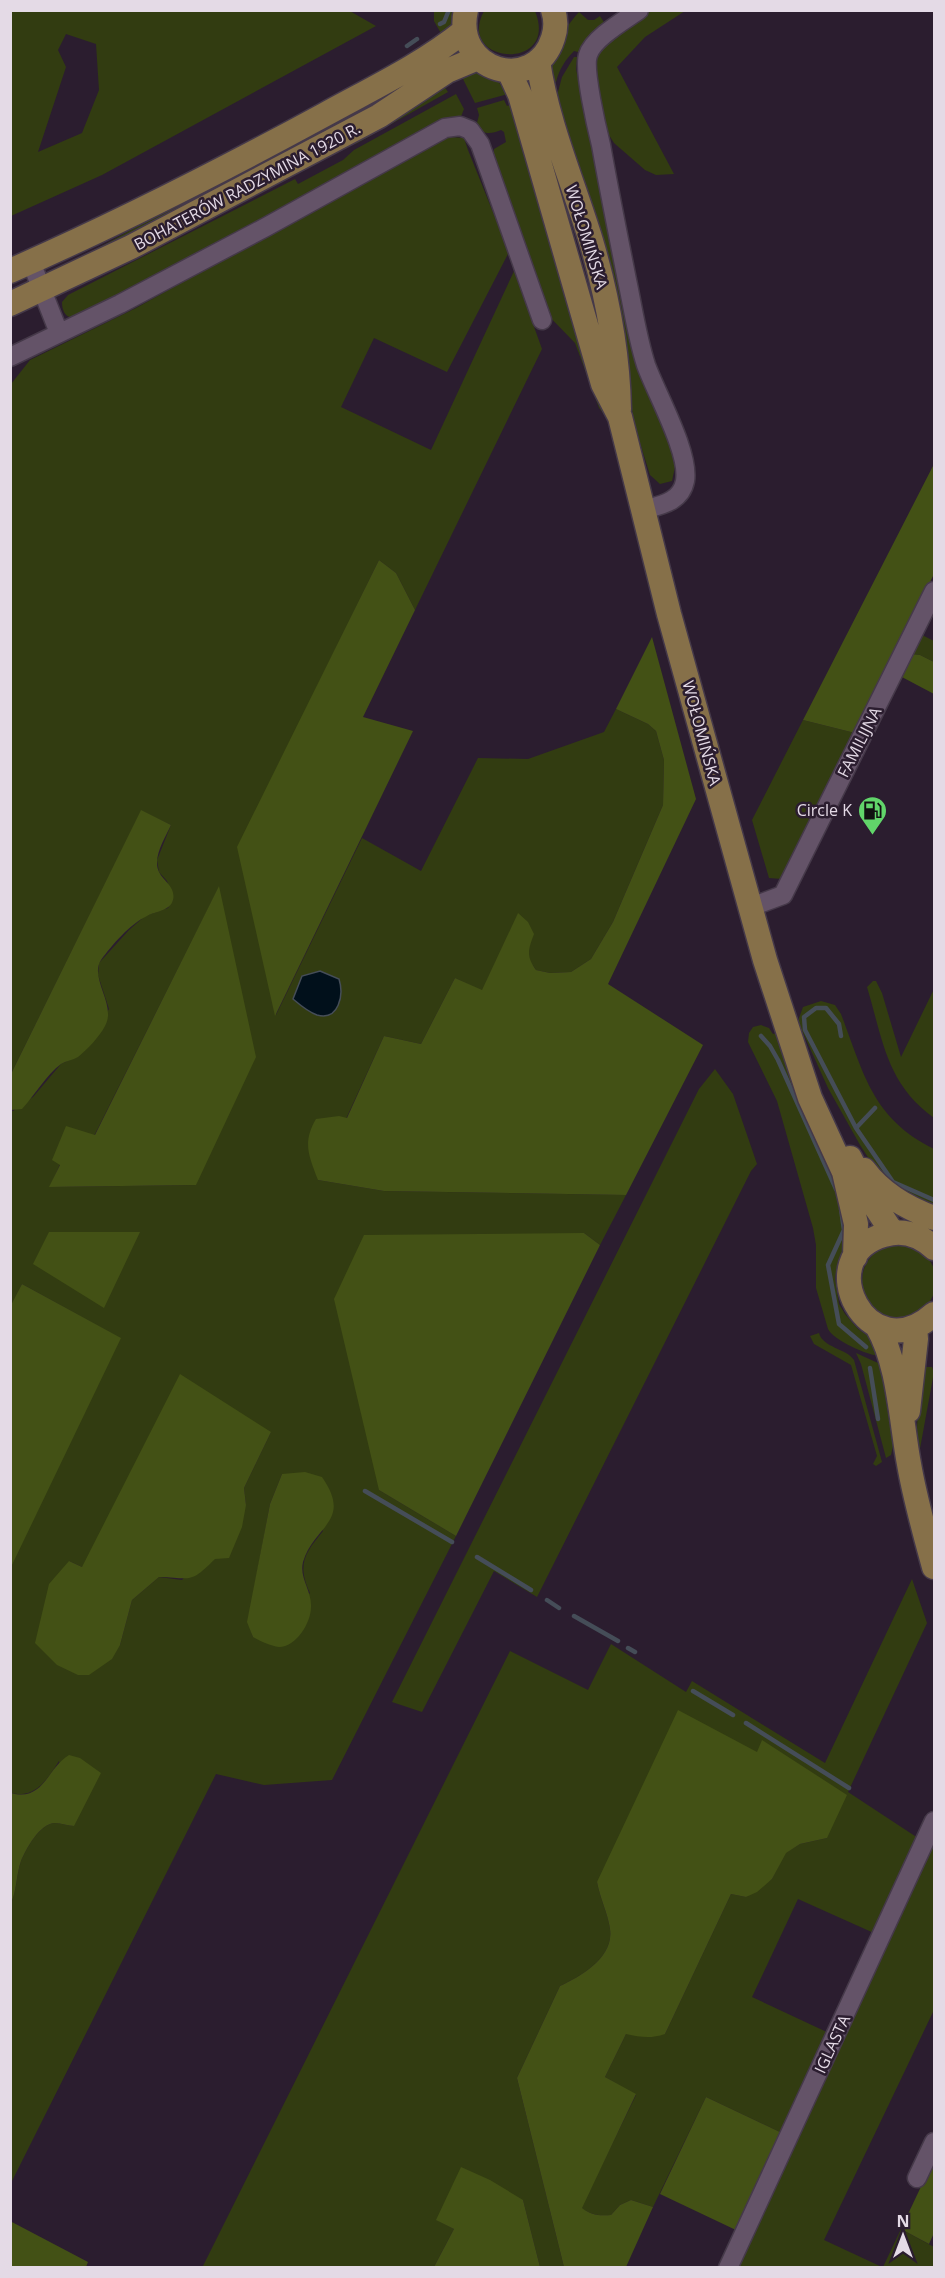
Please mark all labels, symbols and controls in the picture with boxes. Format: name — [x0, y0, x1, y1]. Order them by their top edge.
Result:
street label: BOHATERÓW RADZYMINA 1920 R. — [130, 117, 364, 255]
street label: WOŁOMIŃSKA — [561, 182, 614, 293]
street label: WOŁOMIŃSKA — [677, 678, 727, 789]
street label: FAMILIJNA — [832, 702, 887, 781]
fuel station icon: Circle K — [857, 794, 889, 836]
place label: Circle K — [797, 799, 852, 821]
street label: IGLASTA — [809, 2010, 855, 2077]
north arrow — [873, 2206, 933, 2266]
text: N — [896, 2210, 910, 2232]

